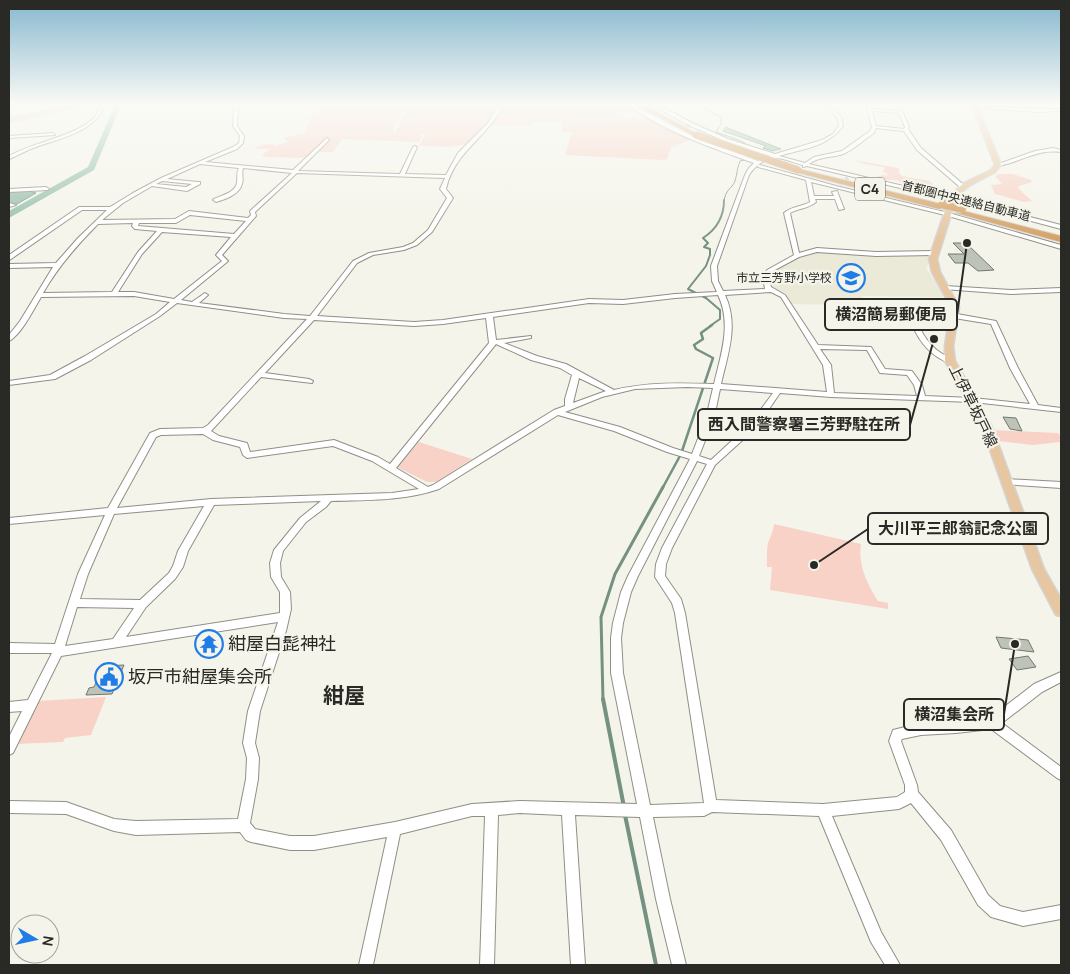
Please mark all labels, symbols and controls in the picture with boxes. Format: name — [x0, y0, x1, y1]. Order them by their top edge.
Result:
street label: 首都圏中央連絡自動車道 — [900, 176, 1032, 225]
road number: C4 — [855, 178, 885, 200]
school or university icon: 市立三芳野小学校 — [836, 263, 866, 293]
place label: 市立三芳野小学校 — [736, 269, 832, 286]
callout: 横沼簡易郵便局 — [825, 299, 957, 330]
text: 横沼簡易郵便局 — [835, 303, 947, 325]
street label: 上伊草坂戸線 — [944, 361, 1003, 451]
callout: 西入間警察署三芳野駐在所 — [698, 409, 910, 440]
text: 西入間警察署三芳野駐在所 — [708, 413, 900, 435]
callout: 大川平三郎翁記念公園 — [868, 513, 1048, 544]
text: 大川平三郎翁記念公園 — [878, 517, 1038, 539]
temple icon: 紺屋白髭神社 — [194, 629, 224, 659]
place label: 紺屋白髭神社 — [228, 631, 336, 655]
public building icon: 坂戸市紺屋集会所 — [94, 662, 124, 692]
place label: 坂戸市紺屋集会所 — [128, 664, 272, 688]
district label: 紺屋 — [323, 681, 365, 709]
callout: 横沼集会所 — [904, 699, 1004, 730]
text: 横沼集会所 — [914, 703, 994, 725]
north arrow — [10, 914, 60, 964]
text: N — [38, 935, 59, 948]

